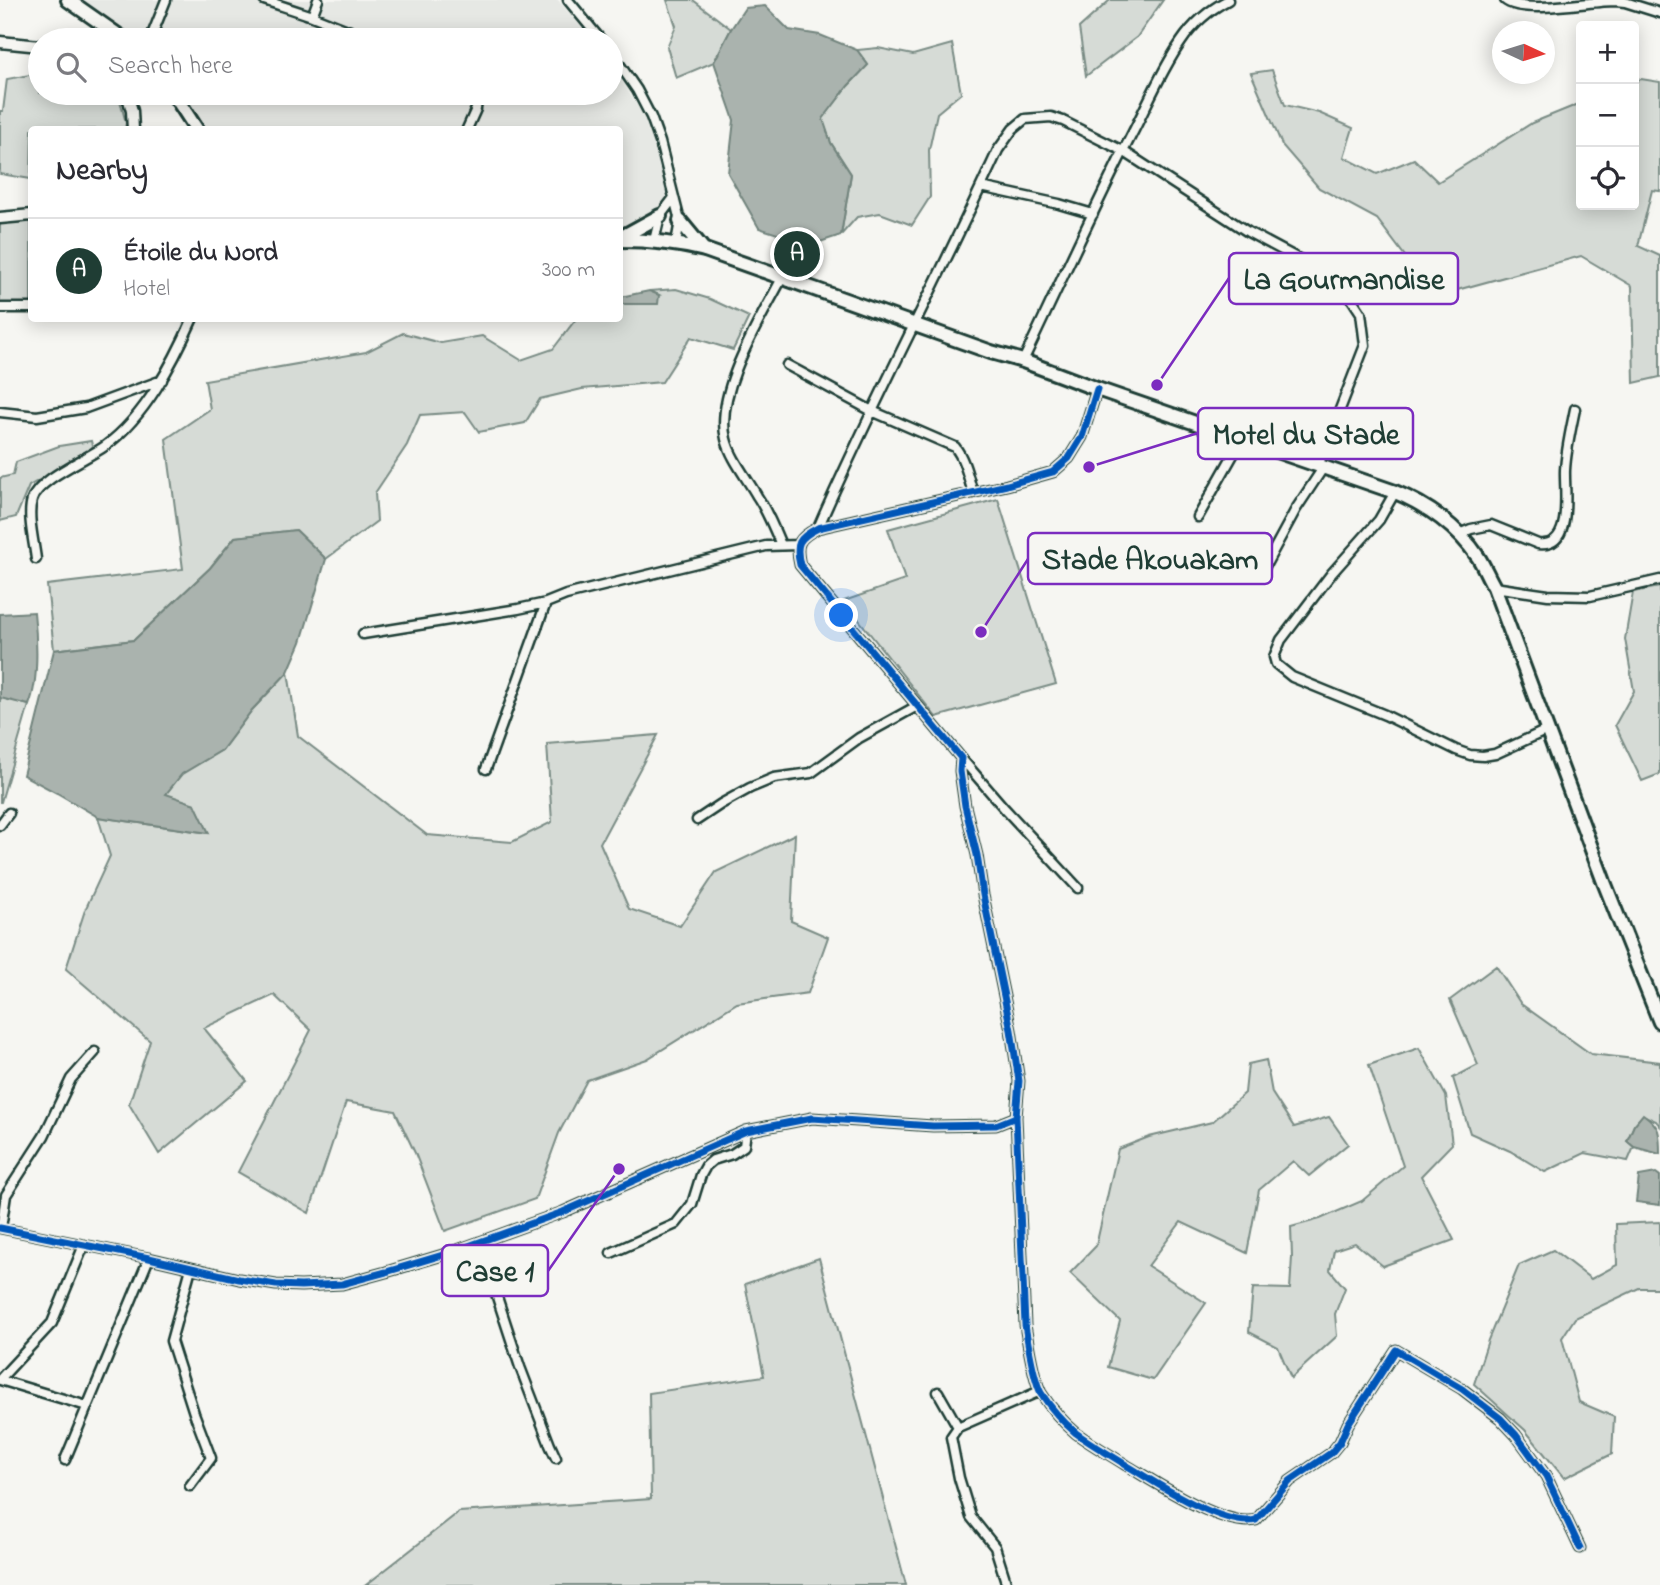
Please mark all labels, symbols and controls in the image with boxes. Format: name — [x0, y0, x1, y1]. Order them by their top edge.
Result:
north arrow — [1492, 21, 1555, 84]
map controls — [1576, 21, 1639, 210]
button: + — [1576, 21, 1639, 84]
search box — [28, 28, 623, 105]
icon: search — [52, 48, 90, 86]
text: Search here — [108, 48, 233, 86]
button: − — [1576, 84, 1639, 147]
button: locate — [1576, 147, 1639, 210]
text: Nearby — [56, 150, 148, 194]
pin: A — [774, 228, 820, 280]
text: Étoile du Nord — [123, 235, 278, 273]
callout: La Gourmandise — [1229, 253, 1458, 304]
text: A — [72, 254, 86, 287]
text: 300 m — [542, 254, 595, 287]
text: La Gourmandise — [1244, 260, 1446, 304]
text: Hotel — [123, 273, 170, 306]
callout: Motel du Stade — [1198, 408, 1413, 459]
text: Motel du Stade — [1212, 415, 1401, 459]
callout: Stade Akouakam — [1028, 533, 1272, 584]
text: Stade Akouakam — [1042, 540, 1258, 584]
your location — [824, 598, 858, 632]
callout: Case 1 — [442, 1245, 548, 1296]
text: Case 1 — [456, 1252, 535, 1296]

